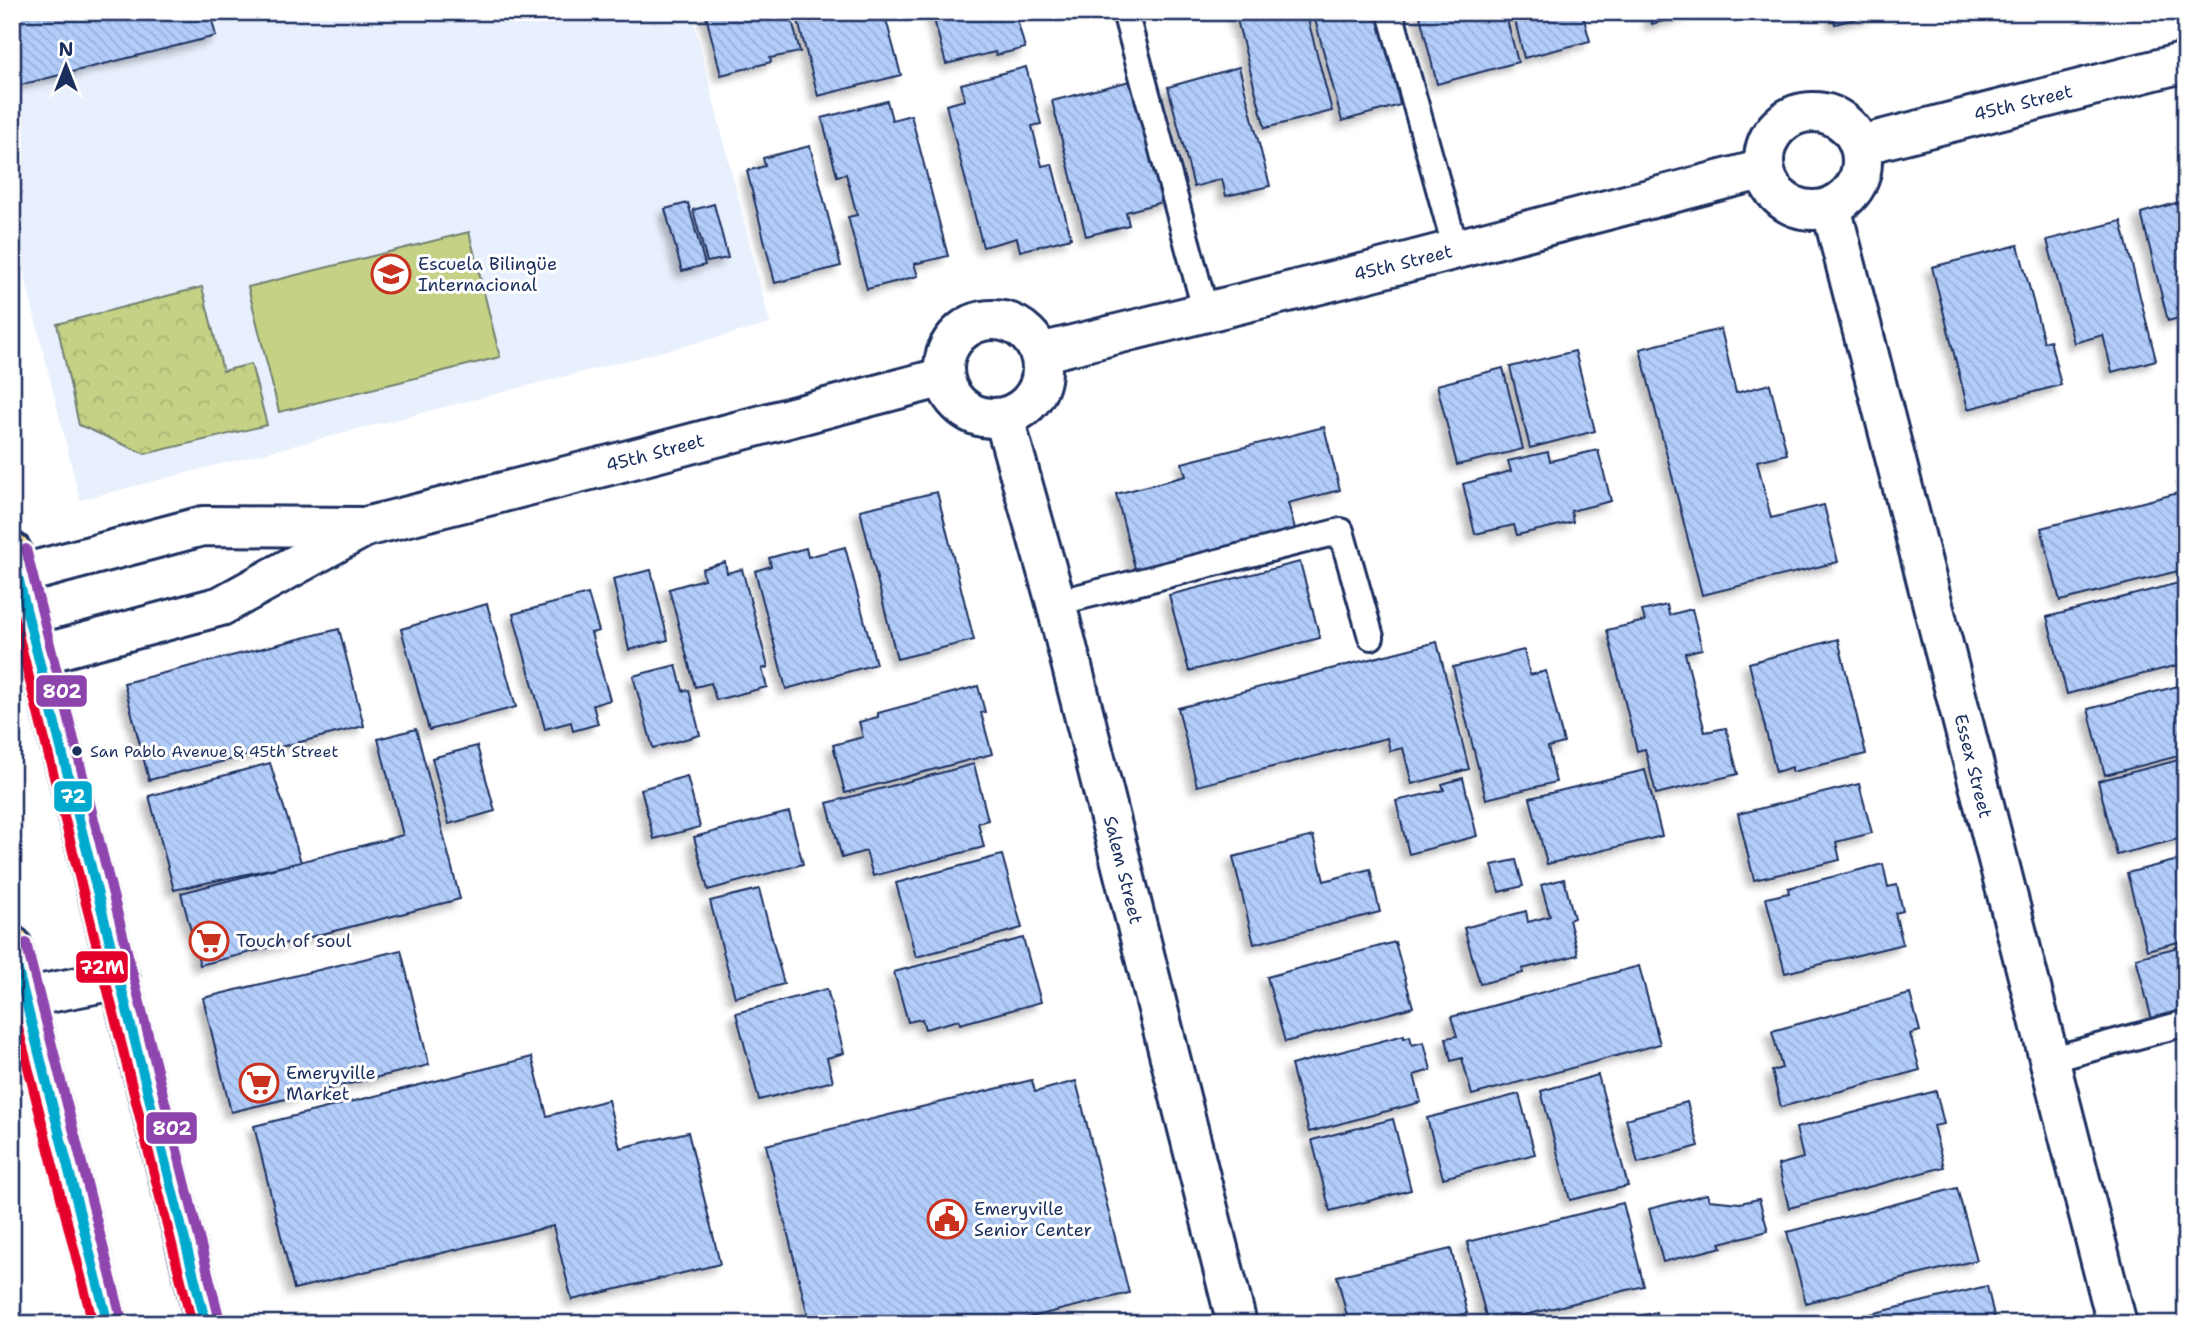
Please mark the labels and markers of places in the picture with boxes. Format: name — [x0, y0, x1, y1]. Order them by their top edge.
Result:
place label: Escuela Bilingüe Internacional — [418, 252, 557, 297]
school or university icon: Escuela Bilingüe Internacional — [370, 253, 412, 295]
place label: San Pablo Avenue & 45th Street — [90, 741, 338, 762]
marker: San Pablo Avenue & 45th Street — [70, 744, 84, 758]
supermarket icon: Touch of soul — [188, 920, 230, 962]
place label: Touch of soul — [236, 929, 352, 953]
place label: Emeryville Market — [286, 1061, 376, 1106]
supermarket icon: Emeryville Market — [238, 1062, 280, 1104]
place label: Emeryville Senior Center — [974, 1197, 1092, 1242]
public building icon: Emeryville Senior Center — [926, 1198, 968, 1240]

